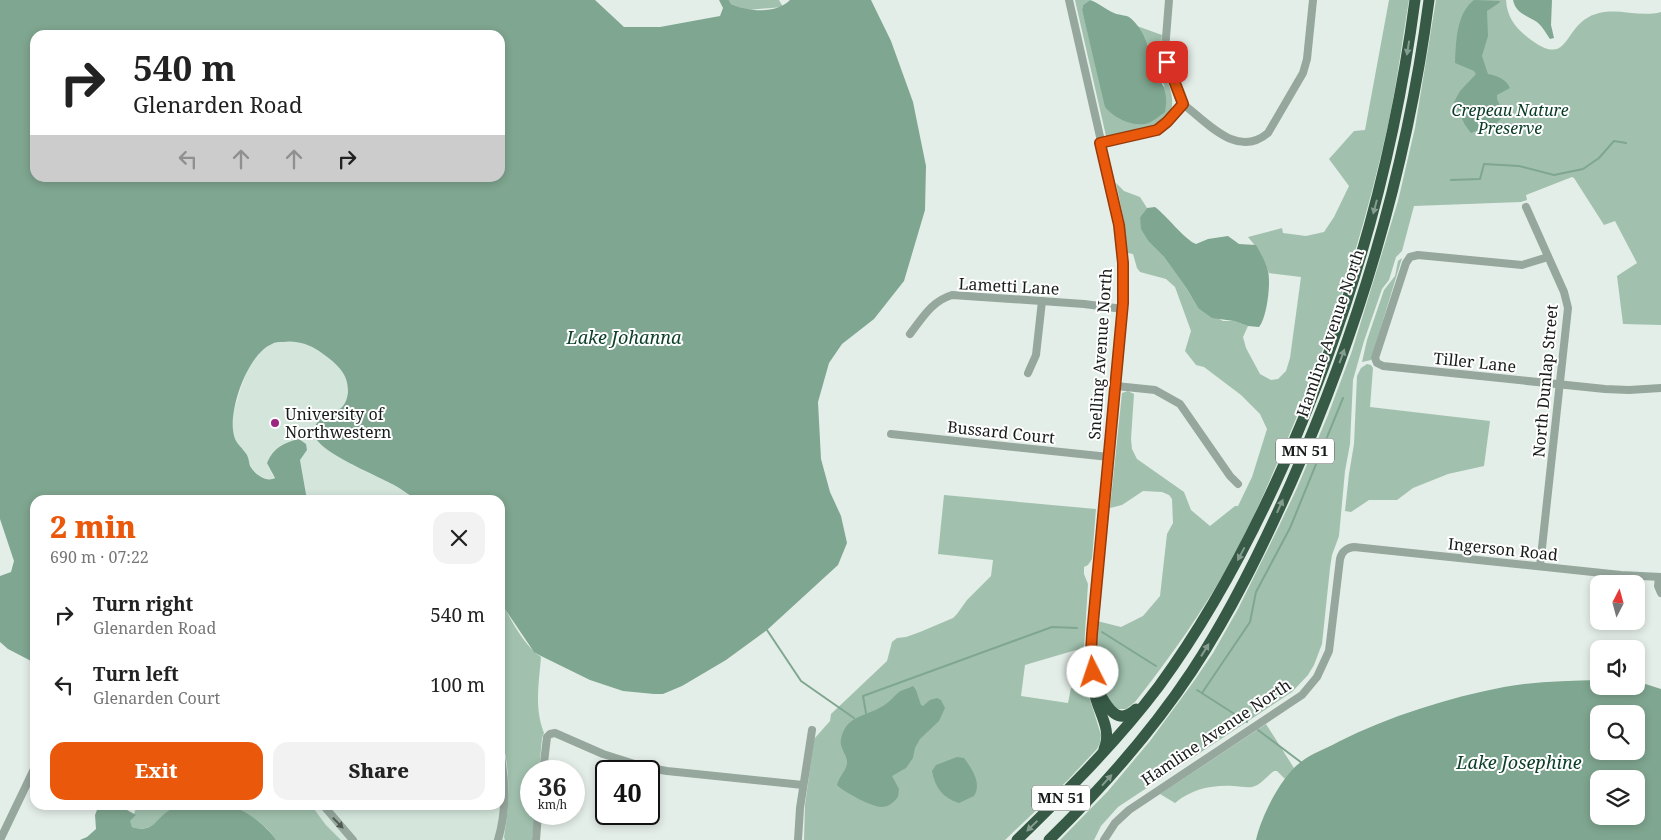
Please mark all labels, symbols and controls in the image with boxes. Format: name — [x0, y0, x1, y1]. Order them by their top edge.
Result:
pin — [1146, 41, 1188, 83]
one-way arrow — [1404, 41, 1412, 57]
text: 540 m — [133, 44, 236, 91]
icon: arrive — [1153, 48, 1181, 76]
icon: right — [50, 50, 115, 115]
text: Glenarden Road — [133, 89, 302, 119]
park label: Crepeau Nature Preserve — [1451, 99, 1569, 139]
icon: left — [174, 145, 202, 173]
icon: ahead — [227, 145, 255, 173]
icon: ahead — [280, 145, 308, 173]
icon: right — [333, 145, 361, 173]
one-way arrow — [1370, 200, 1378, 215]
street label: Hamline Avenue North — [1291, 246, 1369, 420]
street label: Snelling Avenue North — [1083, 268, 1117, 440]
street label: Lametti Lane — [958, 272, 1060, 300]
street label: North Dunlap Street — [1527, 303, 1563, 458]
water label: Lake Johanna — [565, 325, 682, 349]
street label: Tiller Lane — [1433, 347, 1517, 377]
one-way arrow — [1338, 348, 1346, 363]
place label: University of Northwestern — [285, 403, 391, 443]
street label: Bussard Court — [946, 415, 1056, 449]
marker: University of Northwestern — [269, 417, 281, 429]
road number: MN 51 — [1276, 438, 1334, 464]
one-way arrow — [1277, 499, 1285, 513]
text: 2 min — [50, 506, 136, 547]
button: close — [433, 512, 485, 564]
street label: Ingerson Road — [1447, 532, 1559, 566]
text: 690 m · 07:22 — [50, 546, 149, 568]
one-way arrow — [1237, 547, 1245, 562]
north arrow — [1590, 575, 1645, 630]
map controls — [1590, 575, 1645, 825]
text: Turn right — [93, 591, 193, 617]
icon: right — [50, 601, 78, 629]
text: 540 m — [430, 602, 485, 628]
text: Glenarden Road — [93, 617, 216, 639]
button: sound — [1590, 640, 1645, 695]
one-way arrow — [1200, 644, 1210, 657]
position arrow — [1066, 645, 1118, 697]
text: Turn left — [93, 661, 179, 687]
icon: left — [50, 671, 78, 699]
text: 100 m — [430, 672, 485, 698]
street label: Hamline Avenue North — [1137, 674, 1295, 790]
text: Glenarden Court — [93, 687, 220, 709]
button: search — [1590, 705, 1645, 760]
button: Exit — [50, 742, 263, 800]
button: Share — [273, 742, 485, 800]
water label: Lake Josephine — [1455, 750, 1582, 774]
speed limit sign: 40 — [595, 760, 660, 825]
text: 36 — [538, 769, 567, 803]
button: layers — [1590, 770, 1645, 825]
one-way arrow — [1102, 773, 1113, 786]
road number: MN 51 — [1032, 786, 1090, 810]
text: km/h — [538, 796, 567, 813]
one-way arrow — [332, 816, 344, 828]
one-way arrow — [1026, 820, 1038, 832]

